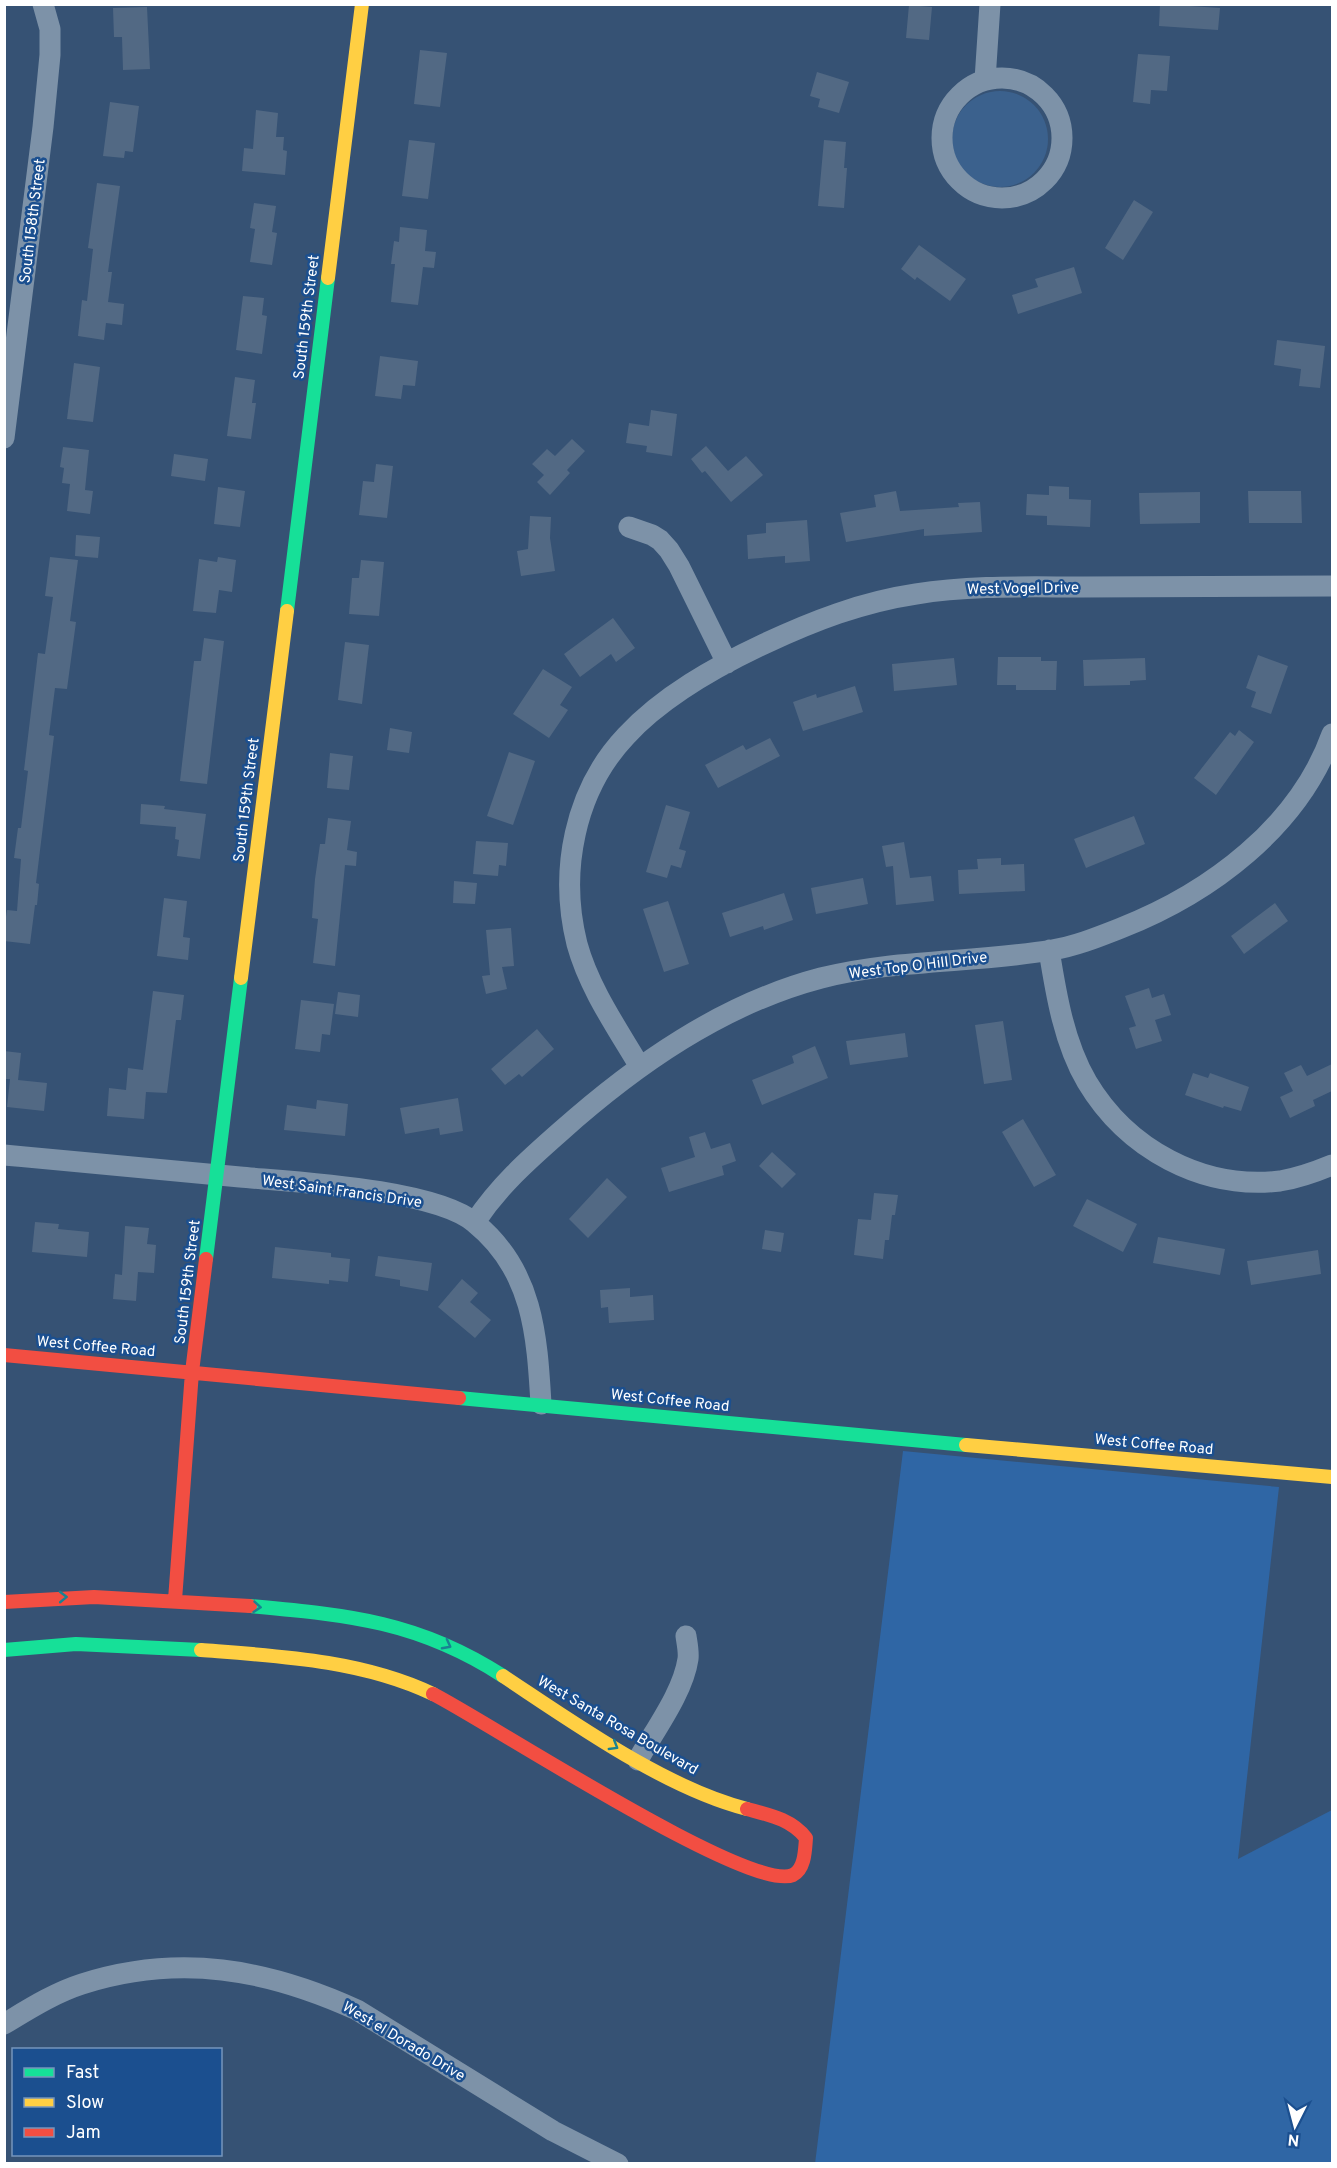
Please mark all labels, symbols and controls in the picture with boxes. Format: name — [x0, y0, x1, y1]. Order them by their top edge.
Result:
street label: South 158th Street — [16, 158, 51, 285]
street label: South 159th Street — [290, 254, 325, 380]
street label: West Vogel Drive — [967, 579, 1079, 600]
street label: South 159th Street — [230, 737, 265, 863]
street label: West Top O Hill Drive — [848, 949, 988, 984]
street label: West Saint Francis Drive — [261, 1172, 423, 1213]
street label: South 159th Street — [171, 1219, 206, 1345]
street label: West Coffee Road — [36, 1333, 156, 1362]
street label: West Coffee Road — [610, 1386, 730, 1417]
street label: West Coffee Road — [1094, 1431, 1214, 1460]
one-way arrow — [58, 1591, 67, 1603]
one-way arrow — [253, 1601, 262, 1614]
one-way arrow — [441, 1638, 452, 1649]
street label: West Santa Rosa Boulevard — [533, 1672, 701, 1780]
one-way arrow — [608, 1739, 618, 1750]
street label: West el Dorado Drive — [338, 1998, 468, 2086]
legend — [12, 2048, 222, 2156]
text: Fast — [66, 2062, 99, 2085]
text: Slow — [66, 2092, 104, 2115]
north arrow — [1265, 2096, 1325, 2156]
text: Jam — [66, 2122, 101, 2145]
text: N — [1287, 2128, 1300, 2149]

